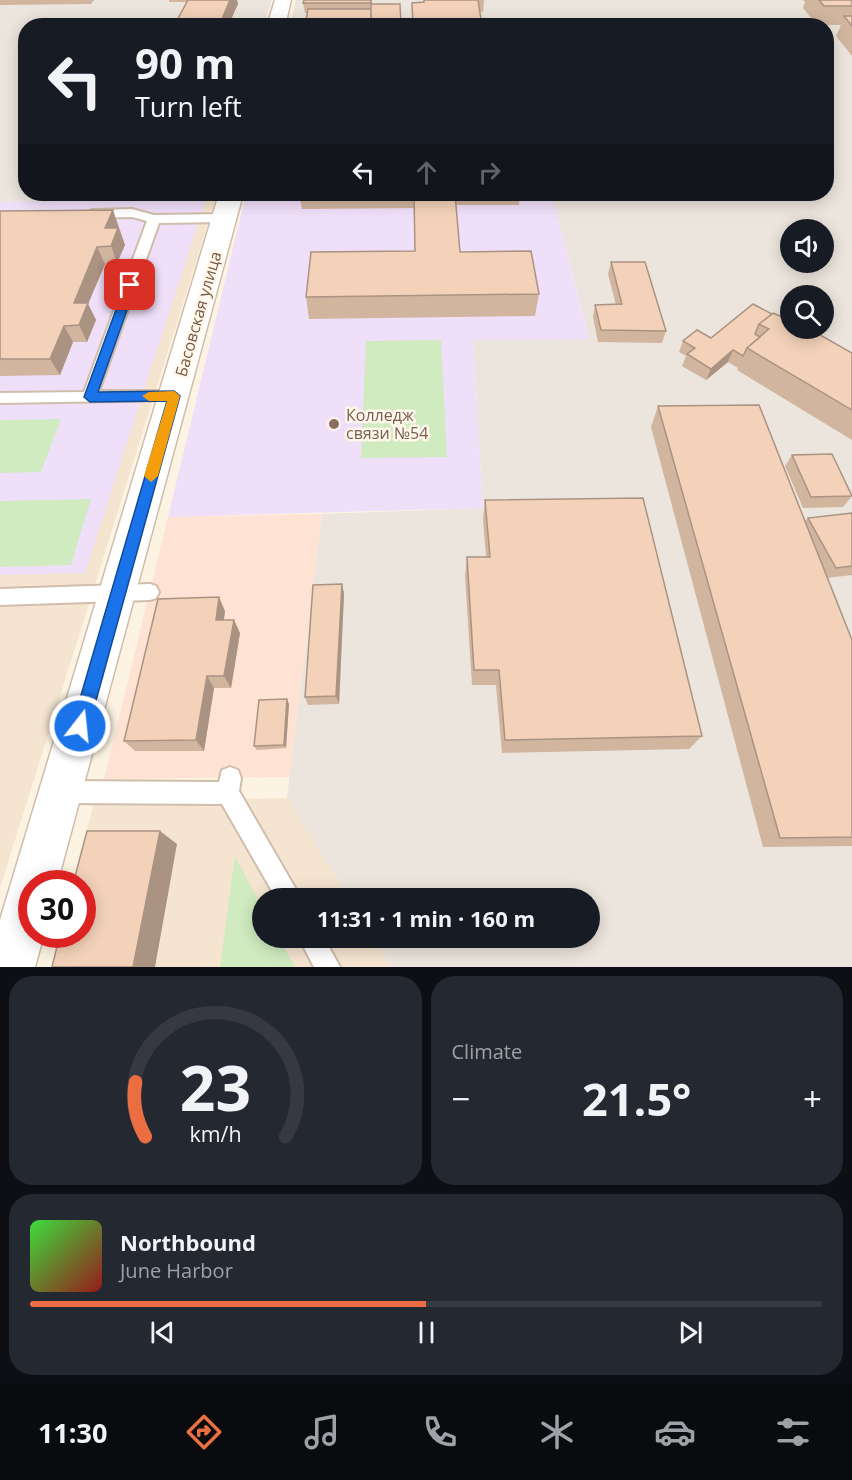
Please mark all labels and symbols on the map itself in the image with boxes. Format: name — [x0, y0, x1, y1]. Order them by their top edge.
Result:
street label: Басовская улица — [170, 249, 226, 379]
pin — [104, 259, 155, 310]
place label: Колледж связи №54 — [346, 404, 428, 444]
marker: Колледж связи №54 — [327, 417, 341, 431]
position arrow — [48, 694, 112, 758]
speed limit sign: 30 — [18, 870, 96, 948]

